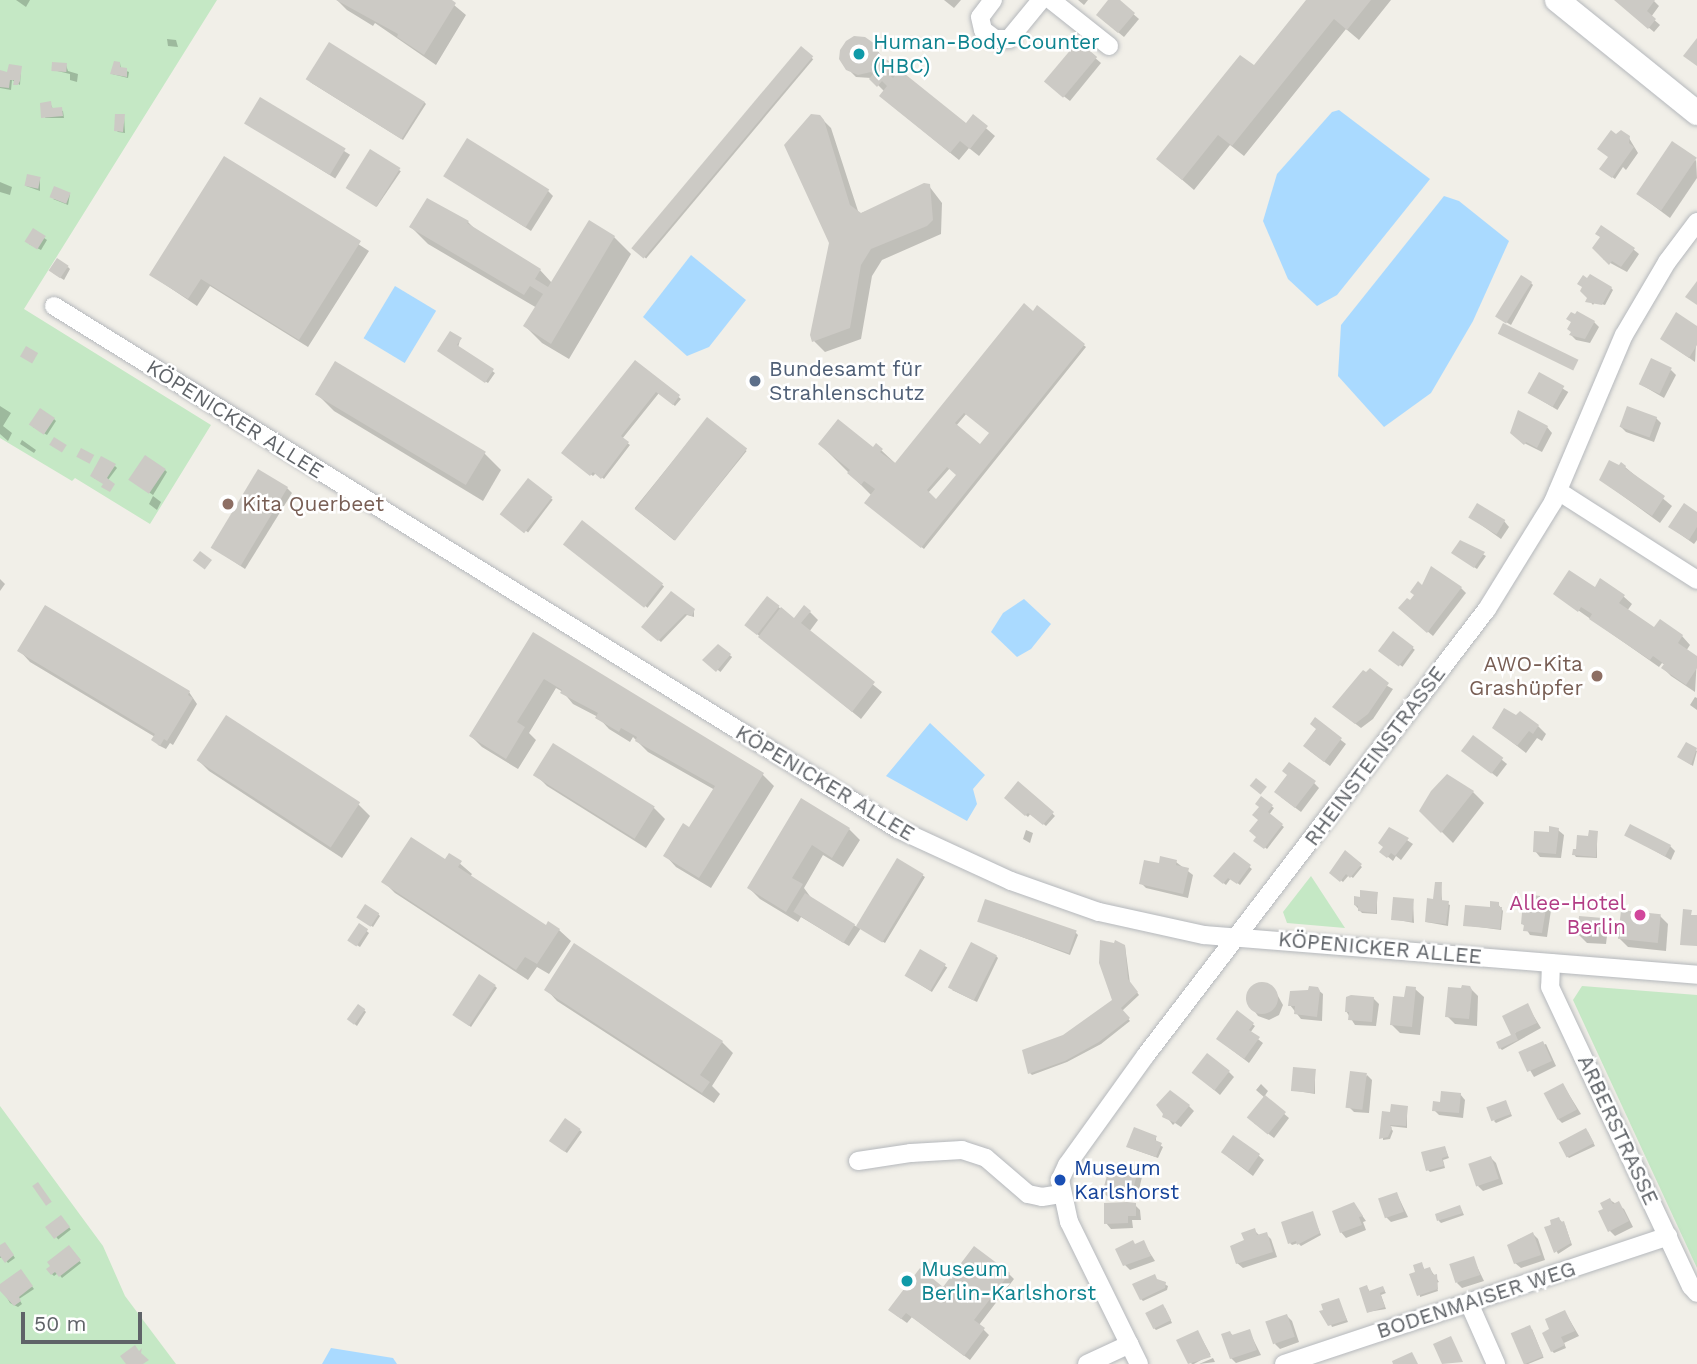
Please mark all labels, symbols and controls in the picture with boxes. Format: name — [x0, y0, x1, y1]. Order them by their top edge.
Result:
place label: Human-Body-Counter (HBC) — [873, 29, 1100, 79]
marker: Human-Body-Counter (HBC) — [851, 46, 867, 62]
street label: KÖPENICKER ALLEE — [141, 354, 329, 484]
place label: Bundesamt für Strahlenschutz — [769, 356, 925, 406]
marker: Bundesamt für Strahlenschutz — [747, 373, 763, 389]
place label: Kita Querbeet — [242, 491, 384, 517]
marker: Kita Querbeet — [220, 496, 236, 512]
place label: AWO-Kita Grashüpfer — [1469, 651, 1583, 701]
street label: RHEINSTEINSTRASSE — [1299, 661, 1451, 851]
marker: AWO-Kita Grashüpfer — [1589, 668, 1605, 684]
street label: KÖPENICKER ALLEE — [731, 719, 919, 847]
place label: Allee-Hotel Berlin — [1509, 890, 1626, 940]
marker: Allee-Hotel Berlin — [1632, 907, 1648, 923]
street label: KÖPENICKER ALLEE — [1277, 927, 1483, 969]
street label: ARBERSTRASSE — [1572, 1051, 1664, 1209]
place label: Museum Karlshorst — [1074, 1155, 1179, 1205]
marker: Museum Karlshorst — [1052, 1172, 1068, 1188]
place label: Museum Berlin-Karlshorst — [921, 1256, 1096, 1306]
street label: BODENMAISER WEG — [1373, 1256, 1579, 1344]
marker: Museum Berlin-Karlshorst — [899, 1273, 915, 1289]
scale bar — [24, 1298, 145, 1342]
text: 50 m — [34, 1311, 86, 1336]

